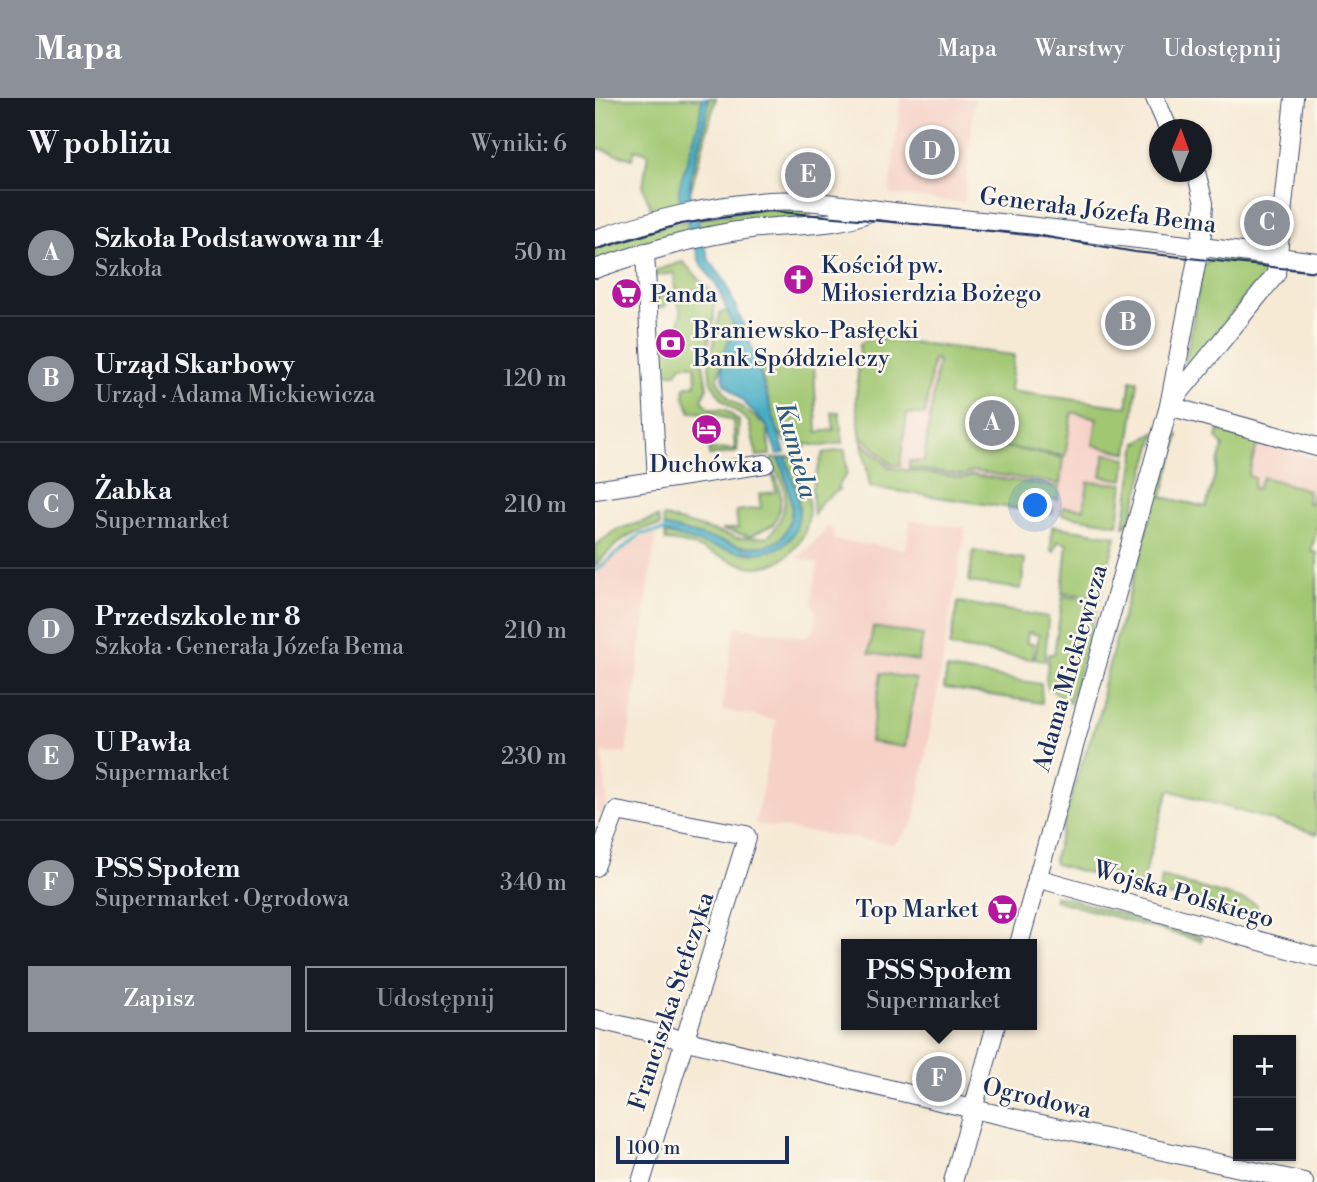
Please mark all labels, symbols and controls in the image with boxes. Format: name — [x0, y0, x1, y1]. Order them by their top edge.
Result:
text: Mapa — [35, 29, 122, 70]
text: Mapa — [937, 34, 997, 64]
text: Warstwy — [1035, 34, 1125, 64]
text: Udostępnij — [1163, 34, 1282, 64]
north arrow — [1149, 119, 1212, 182]
text: W pobliżu — [28, 125, 171, 163]
pin: D — [909, 126, 955, 178]
text: Wyniki: 6 — [471, 130, 567, 158]
pin: E — [785, 149, 831, 201]
street label: Generała Józefa Bema — [978, 182, 1219, 240]
pin: C — [1244, 197, 1290, 249]
text: Szkoła Podstawowa nr 4 — [95, 223, 383, 255]
text: A — [43, 239, 59, 267]
text: 50 m — [514, 239, 567, 267]
place label: Kościół pw. Miłosierdzia Bożego — [821, 251, 1042, 309]
text: Szkoła — [95, 255, 162, 283]
church icon: Kościół pw. Miłosierdzia Bożego — [781, 262, 815, 296]
supermarket icon: Panda — [610, 277, 644, 311]
place label: Panda — [650, 280, 718, 310]
pin: B — [1105, 297, 1151, 349]
place label: Braniewsko-Pasłęcki Bank Spółdzielczy — [692, 316, 919, 374]
bank icon: Braniewsko-Pasłęcki Bank Spółdzielczy — [653, 327, 687, 361]
text: Urząd Skarbowy — [95, 349, 295, 381]
text: B — [42, 365, 60, 393]
text: 120 m — [503, 365, 567, 393]
text: Urząd · Adama Mickiewicza — [95, 381, 376, 409]
pin: A — [969, 397, 1015, 449]
water label: Kumiela — [768, 399, 824, 502]
hotel icon: Duchówka — [689, 413, 723, 447]
place label: Duchówka — [649, 450, 764, 480]
text: Żabka — [95, 475, 172, 507]
your location — [1018, 488, 1052, 522]
text: C — [43, 491, 59, 519]
text: 210 m — [504, 491, 567, 519]
text: Supermarket — [95, 507, 230, 535]
street label: Adama Mickiewicza — [1027, 560, 1115, 776]
text: Przedszkole nr 8 — [95, 601, 301, 633]
text: D — [42, 617, 60, 645]
text: 210 m — [504, 617, 567, 645]
text: Szkoła · Generała Józefa Bema — [95, 633, 404, 661]
text: U Pawła — [95, 727, 191, 759]
text: E — [43, 743, 59, 771]
text: 230 m — [501, 743, 567, 771]
text: Supermarket — [95, 759, 230, 787]
text: PSS Społem — [95, 853, 240, 885]
street label: Wojska Polskiego — [1089, 855, 1278, 935]
text: F — [43, 869, 59, 897]
text: 340 m — [500, 869, 567, 897]
text: Supermarket · Ogrodowa — [95, 885, 349, 913]
street label: Franciszka Stefczyka — [622, 888, 722, 1114]
supermarket icon: Top Market — [985, 892, 1019, 926]
place label: Top Market — [856, 895, 979, 925]
popup — [841, 939, 1037, 1030]
text: PSS Społem — [866, 955, 1012, 987]
button: Zapisz — [28, 966, 291, 1032]
button: Udostępnij — [305, 966, 567, 1032]
text: Supermarket — [866, 987, 1001, 1015]
map controls — [1233, 1035, 1296, 1161]
button: + — [1233, 1035, 1296, 1098]
pin: F — [916, 1053, 962, 1105]
street label: Ogrodowa — [979, 1072, 1095, 1126]
button: − — [1233, 1098, 1296, 1161]
scale bar — [616, 1133, 789, 1165]
text: 100 m — [627, 1136, 680, 1160]

